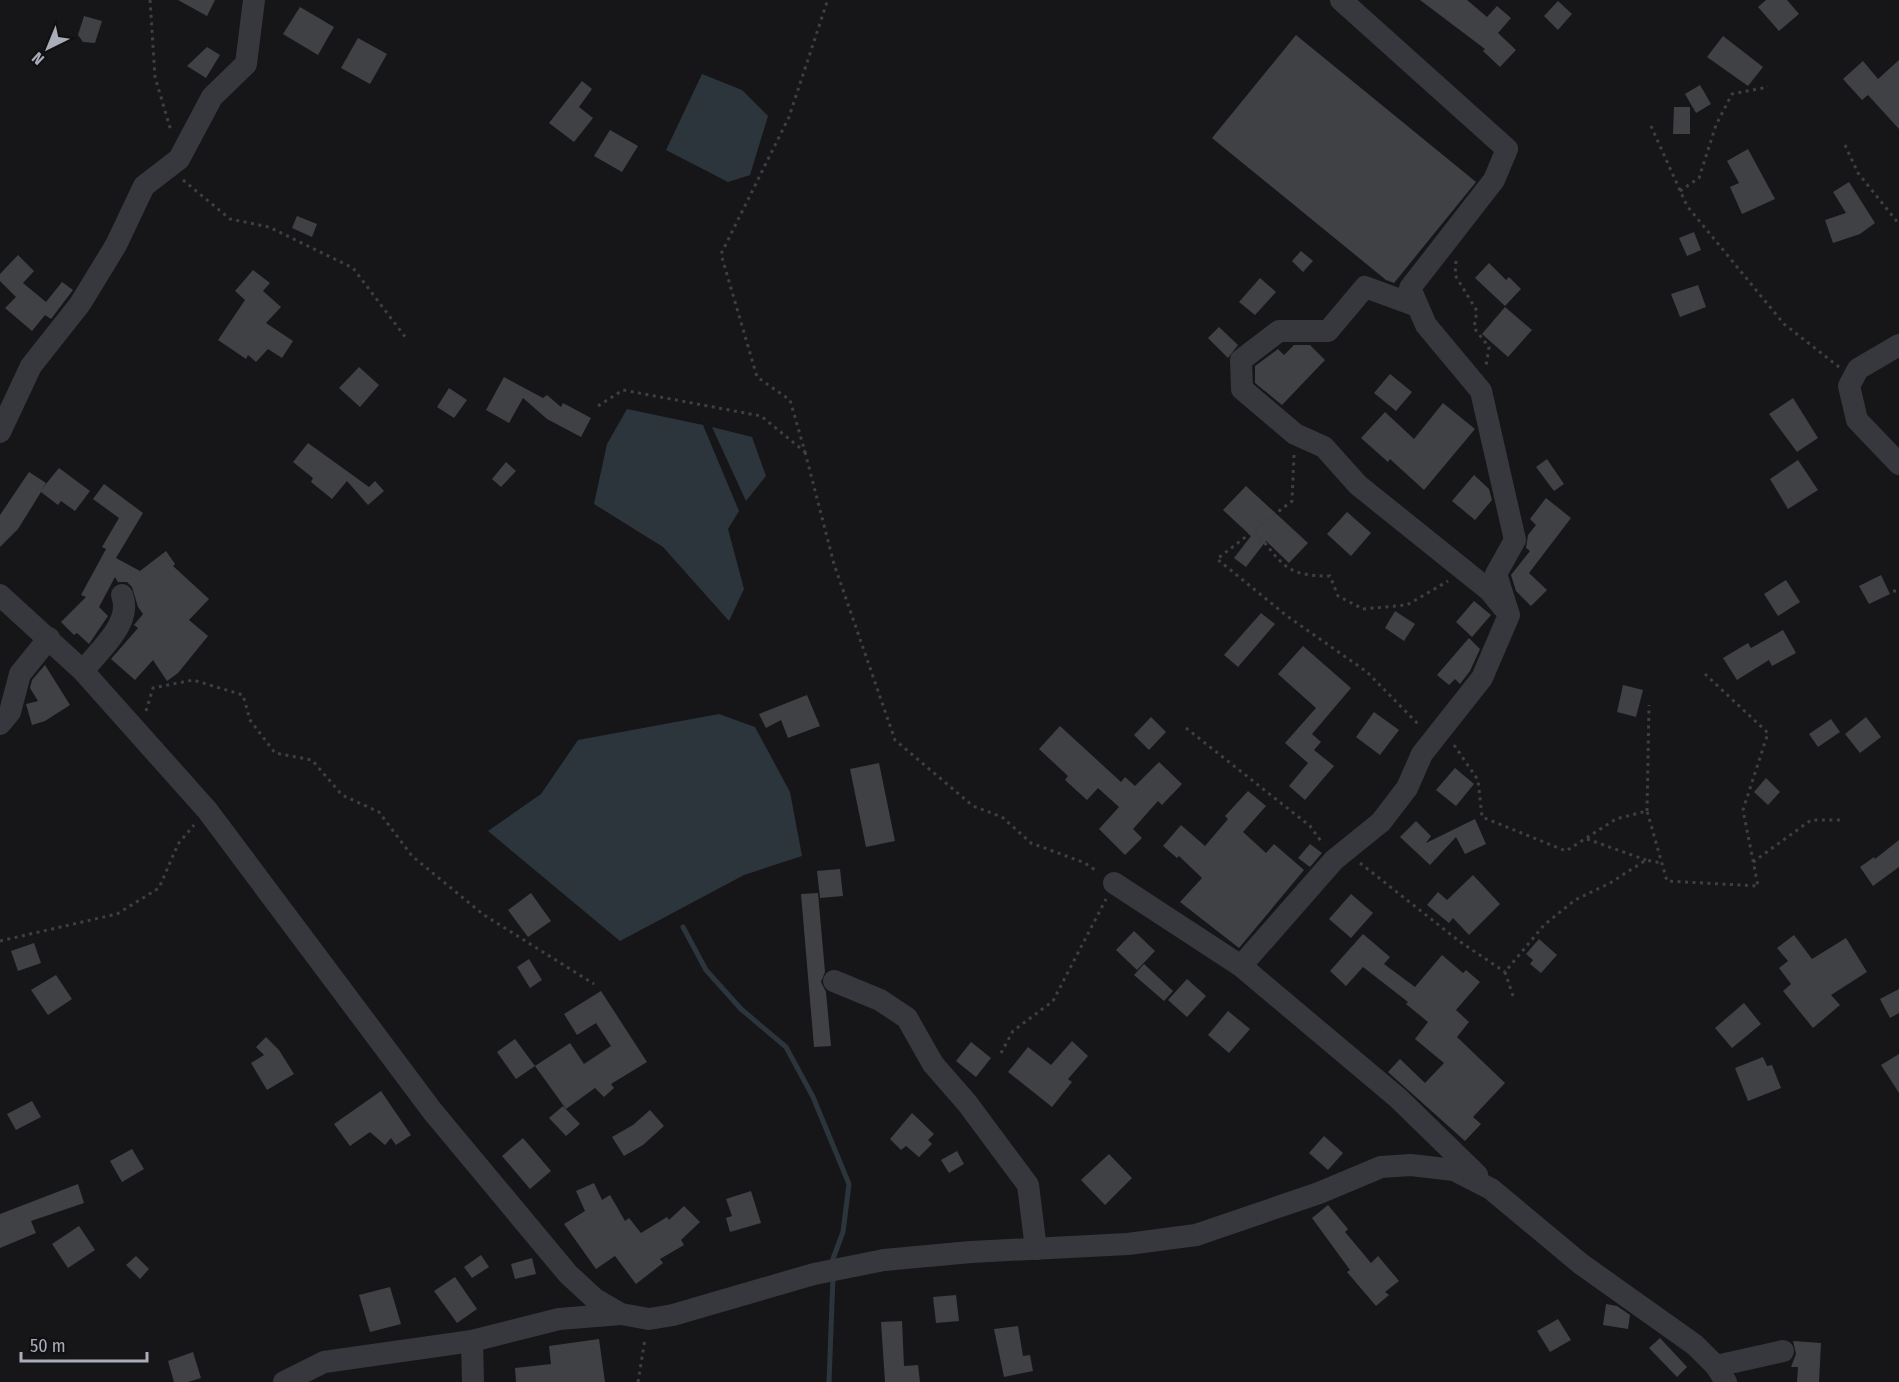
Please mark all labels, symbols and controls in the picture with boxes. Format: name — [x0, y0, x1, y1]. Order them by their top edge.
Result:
north arrow — [18, 18, 78, 78]
text: N — [28, 48, 48, 69]
scale bar — [21, 1325, 147, 1363]
text: 50 m — [30, 1335, 66, 1357]

